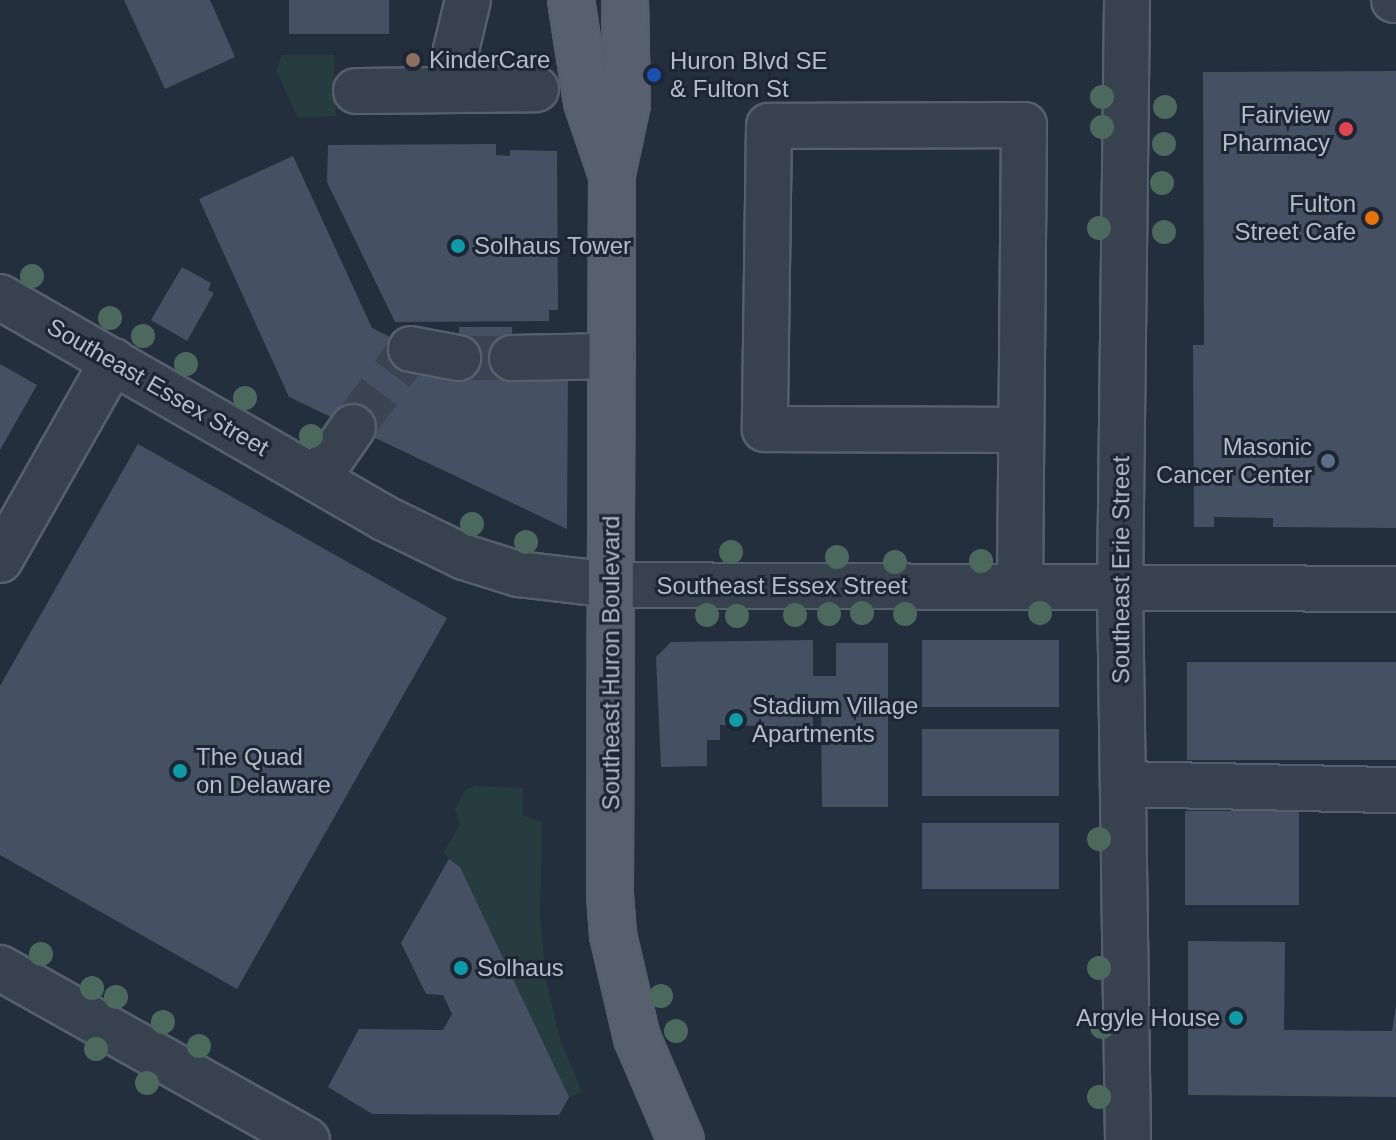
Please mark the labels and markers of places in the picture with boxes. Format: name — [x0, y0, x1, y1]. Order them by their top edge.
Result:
place label: KinderCare — [429, 46, 550, 74]
place label: Huron Blvd SE & Fulton St — [670, 47, 827, 103]
marker: KinderCare — [404, 51, 422, 69]
marker: Huron Blvd SE & Fulton St — [645, 66, 663, 84]
place label: Fairview Pharmacy — [1222, 101, 1330, 157]
marker: Fairview Pharmacy — [1337, 120, 1355, 138]
place label: Fulton Street Cafe — [1235, 190, 1356, 246]
marker: Fulton Street Cafe — [1363, 209, 1381, 227]
place label: Solhaus Tower — [474, 232, 631, 260]
marker: Solhaus Tower — [449, 237, 467, 255]
place label: Masonic Cancer Center — [1156, 433, 1312, 489]
marker: Masonic Cancer Center — [1319, 452, 1337, 470]
place label: Stadium Village Apartments — [752, 692, 918, 748]
marker: Stadium Village Apartments — [727, 711, 745, 729]
place label: The Quad on Delaware — [196, 743, 331, 799]
marker: The Quad on Delaware — [171, 762, 189, 780]
place label: Solhaus — [477, 954, 564, 982]
marker: Solhaus — [452, 959, 470, 977]
place label: Argyle House — [1076, 1004, 1220, 1032]
marker: Argyle House — [1227, 1009, 1245, 1027]

